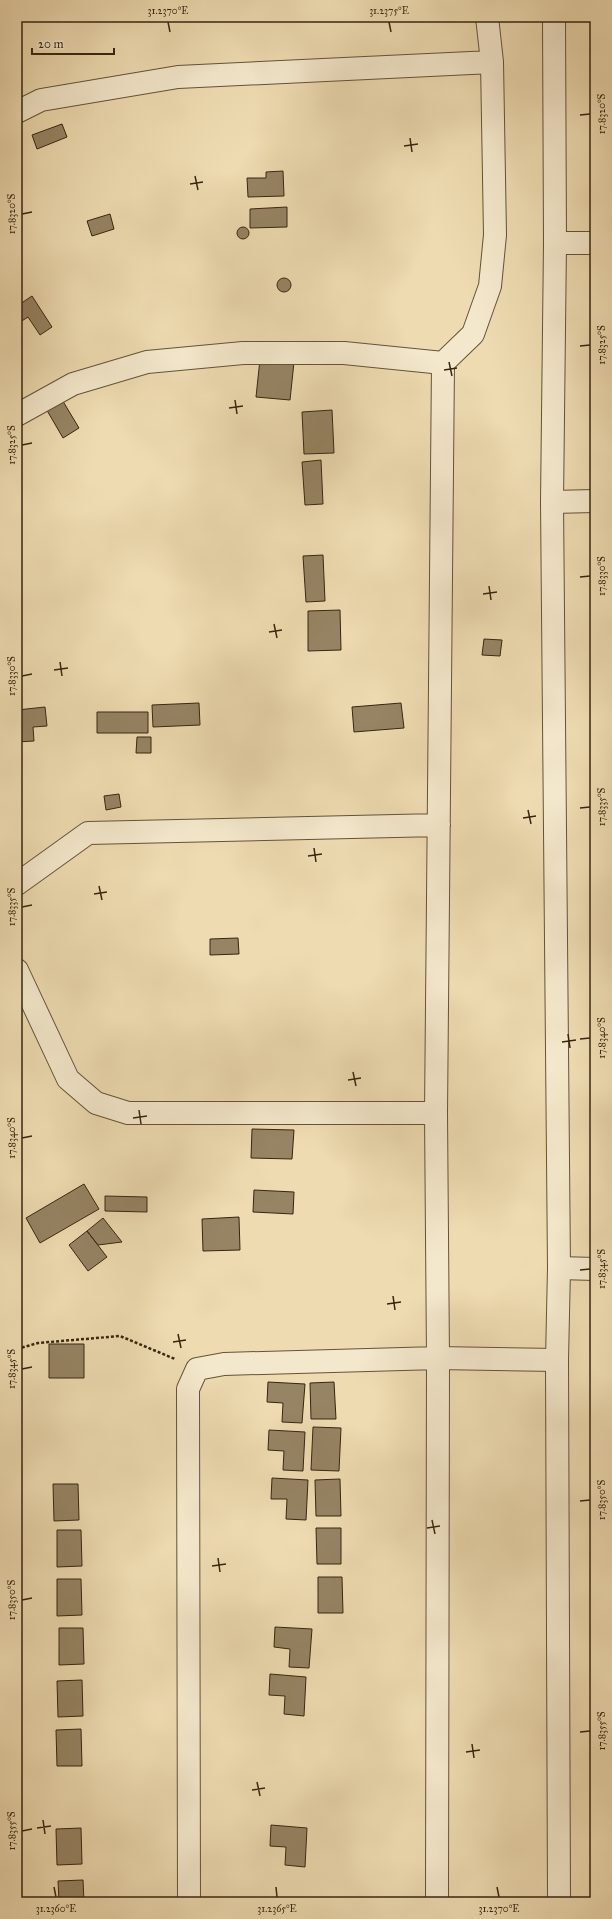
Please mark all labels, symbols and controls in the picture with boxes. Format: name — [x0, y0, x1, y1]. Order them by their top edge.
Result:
text: 31.2370°E — [148, 5, 188, 17]
text: 31.2375°E — [369, 5, 409, 17]
scale bar — [32, 30, 114, 56]
text: 20 m — [38, 37, 64, 51]
text: 17.8320°S — [596, 93, 608, 134]
text: 17.8320°S — [6, 193, 18, 234]
text: 17.8325°S — [596, 325, 608, 365]
text: 17.8325°S — [6, 425, 18, 465]
text: 17.8330°S — [596, 556, 608, 596]
text: 17.8330°S — [6, 656, 18, 696]
text: 17.8335°S — [596, 787, 608, 826]
text: 17.8335°S — [6, 887, 18, 926]
text: 17.8340°S — [596, 1017, 608, 1059]
text: 17.8340°S — [6, 1117, 18, 1159]
text: 17.8345°S — [596, 1249, 608, 1289]
text: 17.8345°S — [6, 1349, 18, 1389]
text: 17.8350°S — [596, 1480, 608, 1520]
text: 17.8350°S — [6, 1580, 18, 1620]
text: 17.8355°S — [596, 1711, 608, 1751]
text: 17.8355°S — [6, 1811, 18, 1851]
text: 31.2360°E — [36, 1903, 76, 1915]
text: 31.2365°E — [257, 1903, 297, 1915]
text: 31.2370°E — [479, 1903, 519, 1915]

